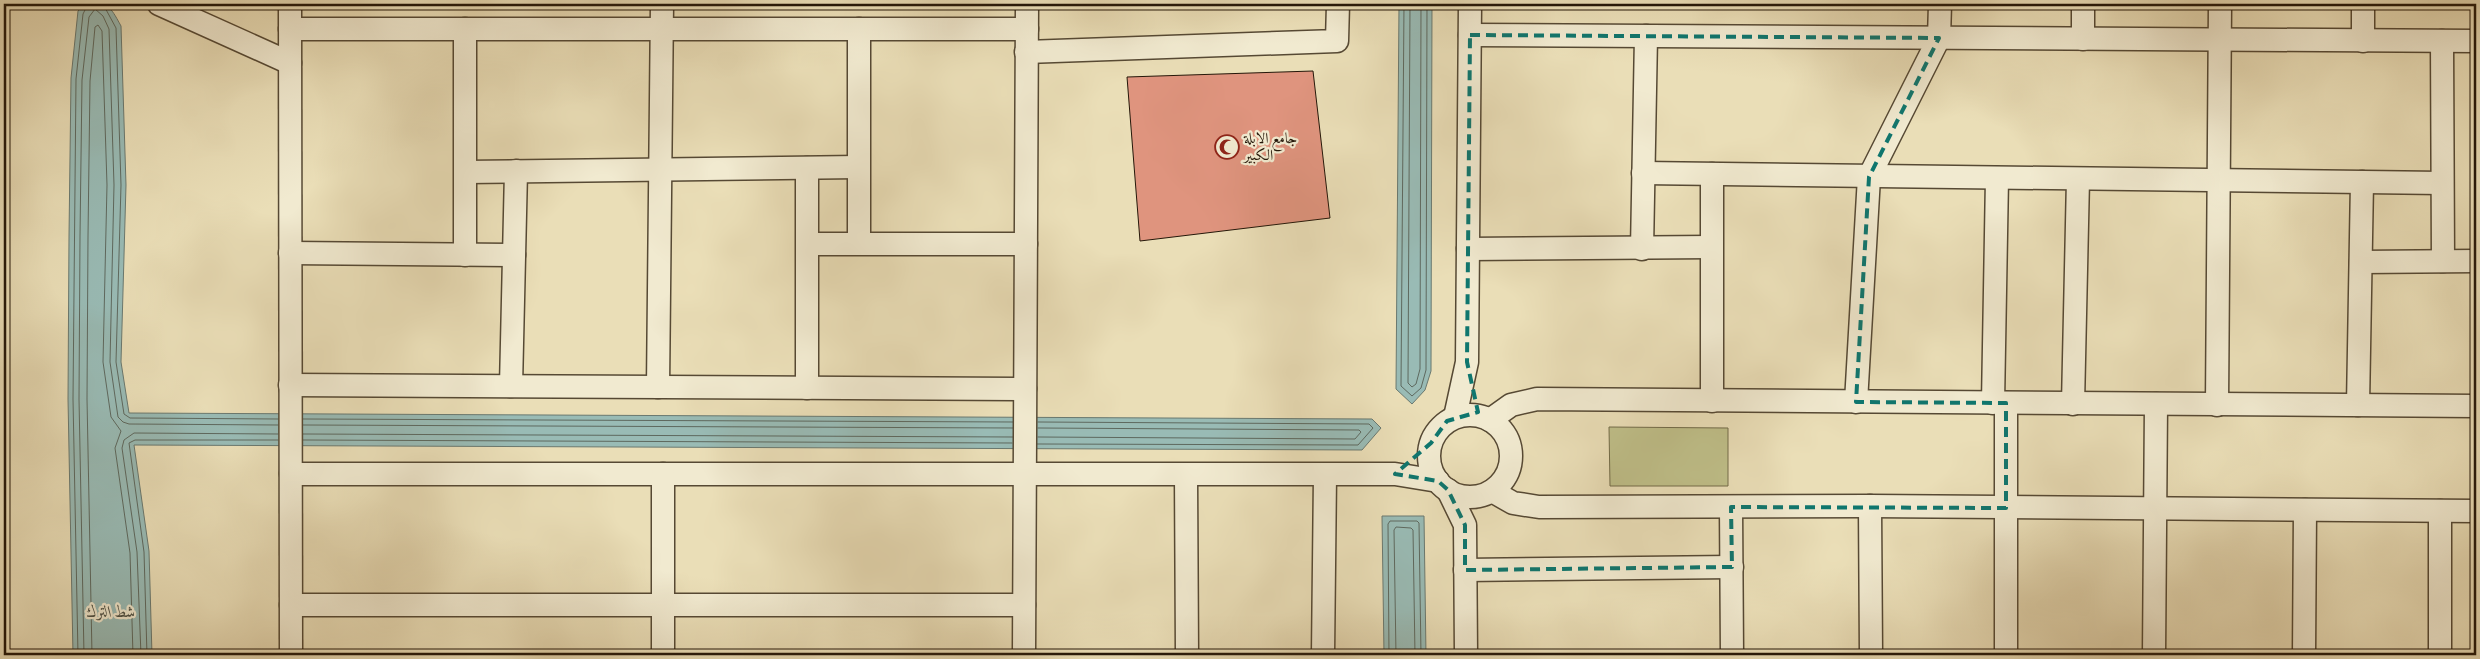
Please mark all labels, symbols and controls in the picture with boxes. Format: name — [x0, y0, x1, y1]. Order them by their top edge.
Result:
place label: جامع الابلة الكبير — [1242, 128, 1297, 165]
mosque icon: جامع الابلة الكبير — [1214, 134, 1240, 160]
water label: شط الترك — [86, 601, 136, 623]

